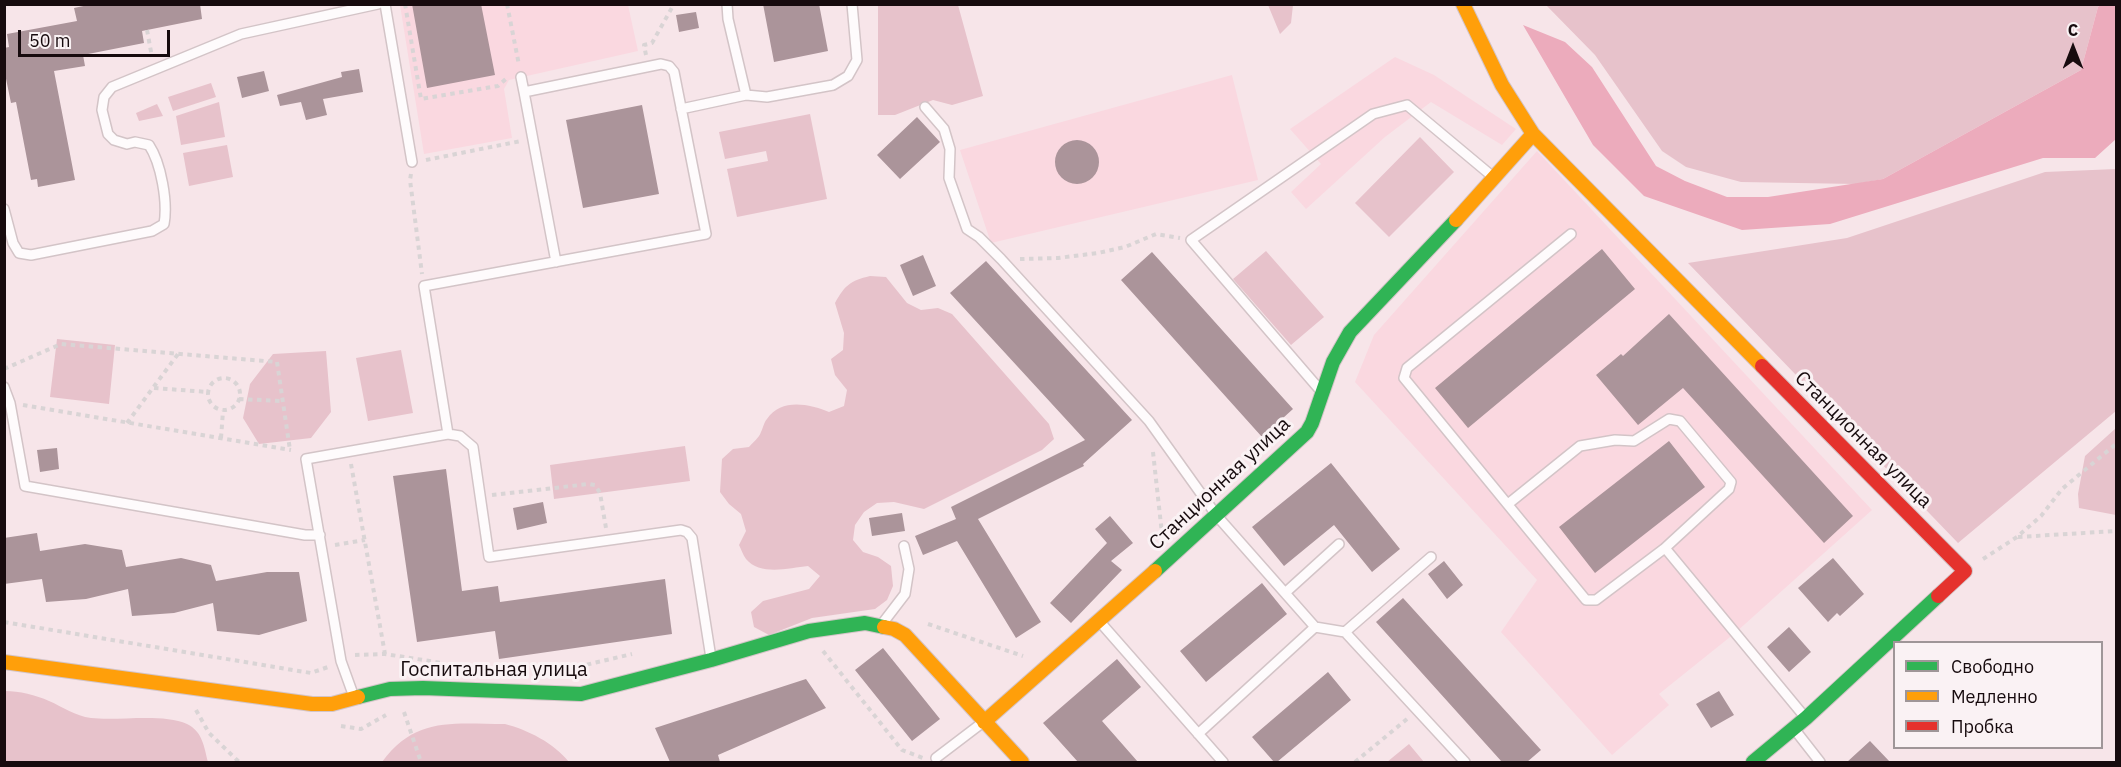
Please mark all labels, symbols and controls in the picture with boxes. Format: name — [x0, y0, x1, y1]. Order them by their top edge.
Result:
scale bar — [21, 18, 172, 56]
north arrow — [2043, 18, 2103, 78]
text: С — [2068, 20, 2078, 40]
text: 50 m — [29, 29, 71, 52]
street label: Станционная улица — [1789, 366, 1937, 514]
street label: Станционная улица — [1145, 412, 1295, 556]
legend — [1893, 641, 2103, 749]
text: Свободно — [1951, 655, 2034, 678]
street label: Госпитальная улица — [400, 658, 588, 682]
text: Медленно — [1951, 685, 2038, 708]
text: Пробка — [1951, 715, 2014, 738]

